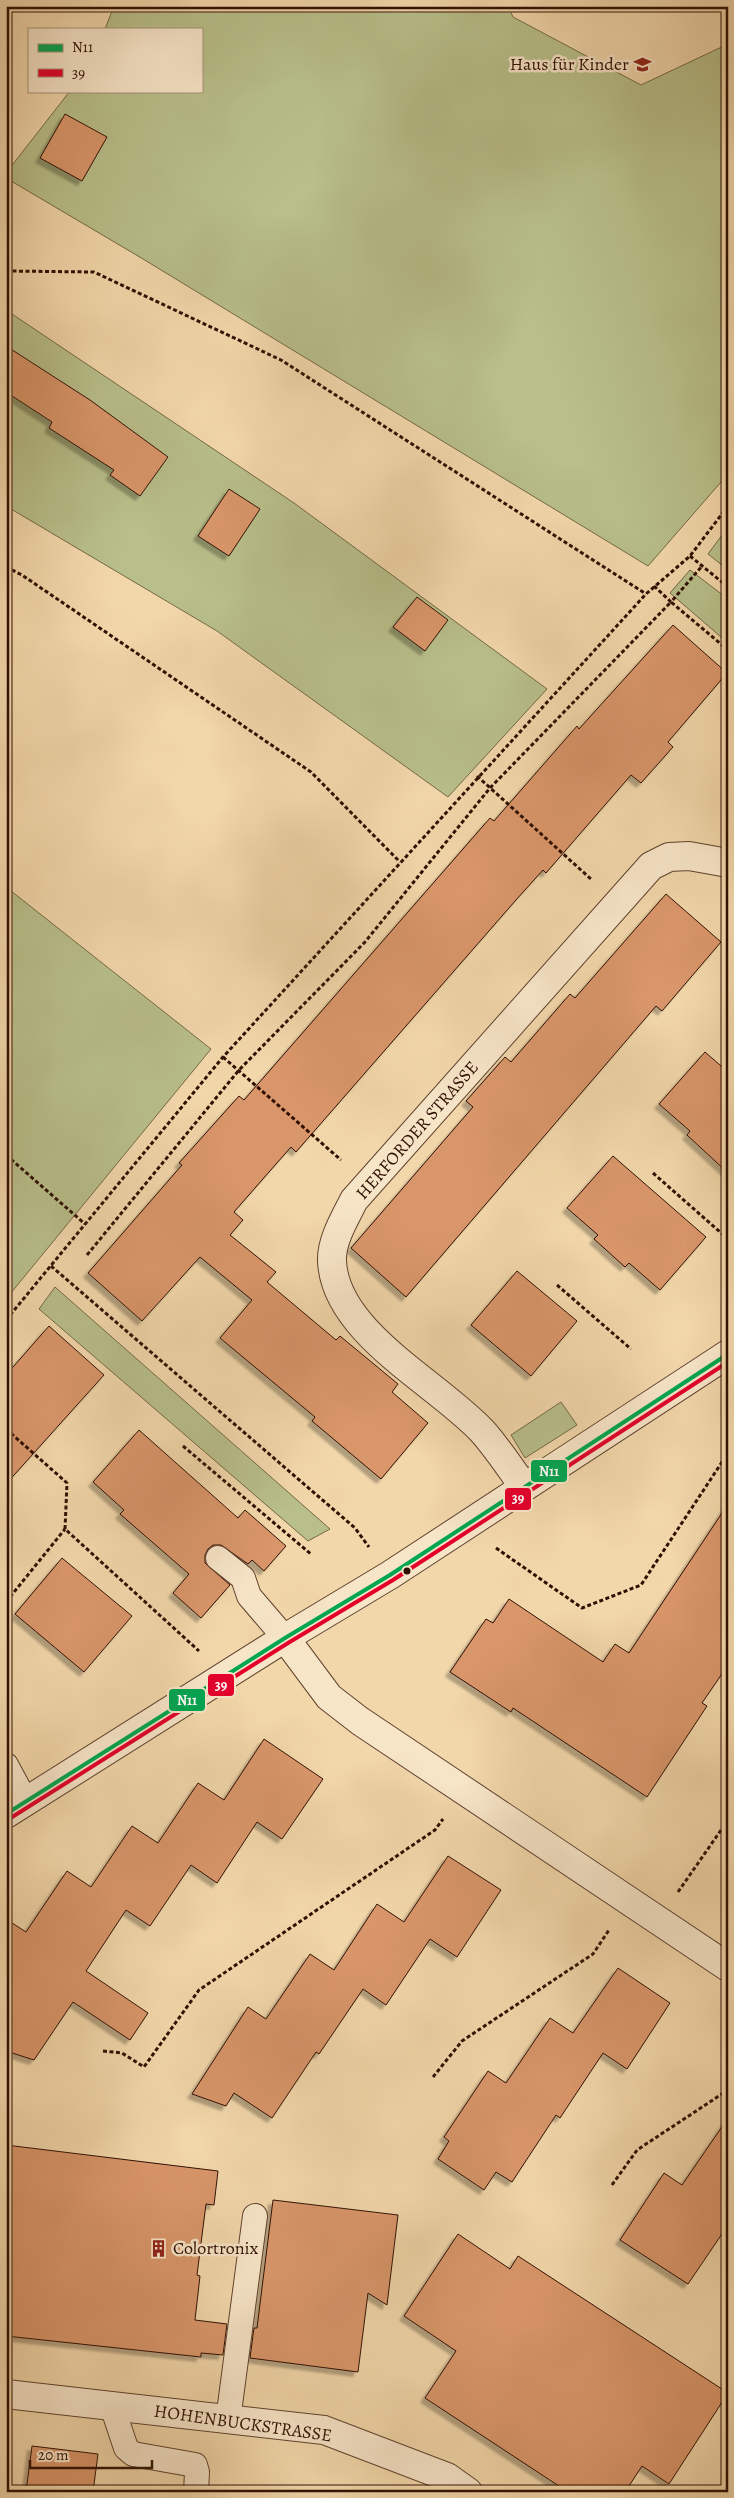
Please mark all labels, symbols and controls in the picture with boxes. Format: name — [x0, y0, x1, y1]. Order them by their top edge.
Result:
legend — [28, 28, 202, 92]
text: N11 — [72, 37, 93, 57]
place label: Haus für Kinder — [510, 52, 629, 76]
school or university icon: Haus für Kinder — [633, 54, 653, 74]
text: 39 — [72, 63, 85, 83]
street label: HERFORDER STRASSE — [350, 1056, 484, 1204]
line badge: N11 — [530, 1459, 568, 1483]
text: N11 — [539, 1462, 559, 1481]
line badge: 39 — [504, 1487, 532, 1511]
text: 39 — [512, 1489, 525, 1508]
unlabelled marker — [402, 1566, 412, 1576]
line badge: 39 — [207, 1673, 235, 1697]
text: 39 — [215, 1676, 228, 1695]
line badge: N11 — [168, 1688, 206, 1712]
text: N11 — [177, 1691, 197, 1710]
place label: Colortronix — [173, 2236, 259, 2260]
building icon: Colortronix — [149, 2238, 169, 2258]
street label: HOHENBUCKSTRASSE — [153, 2399, 333, 2447]
scale bar — [30, 2438, 152, 2470]
text: 20 m — [38, 2445, 69, 2465]

